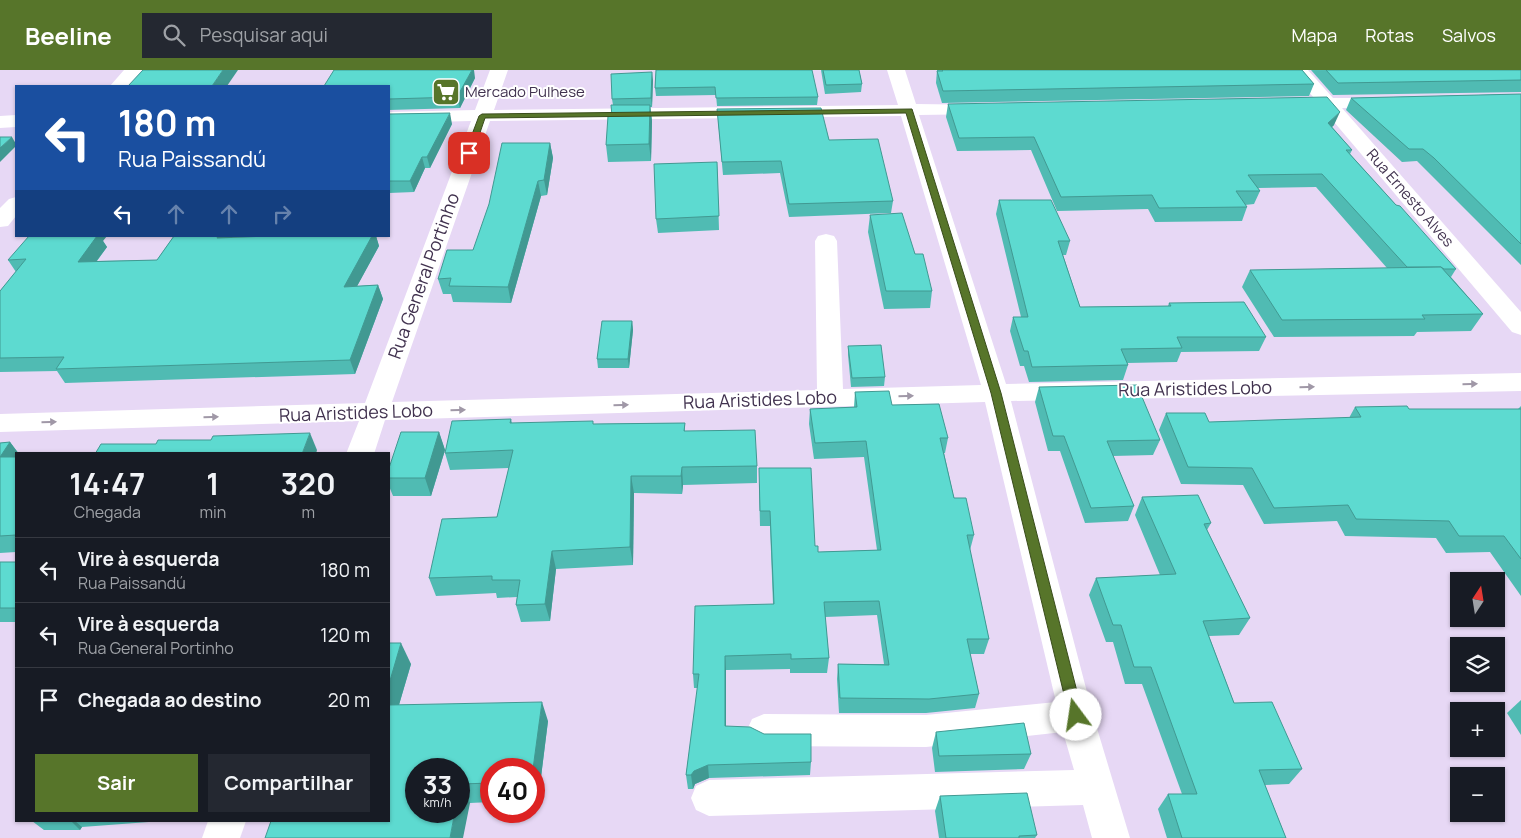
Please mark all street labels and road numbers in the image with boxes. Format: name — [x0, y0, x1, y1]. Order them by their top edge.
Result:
street label: Rua Ernesto Alves — [1362, 144, 1459, 251]
street label: Rua General Portinho — [382, 189, 464, 362]
street label: Rua Aristides Lobo — [1118, 375, 1272, 401]
street label: Rua Aristides Lobo — [683, 384, 837, 414]
street label: Rua Aristides Lobo — [279, 397, 433, 427]

